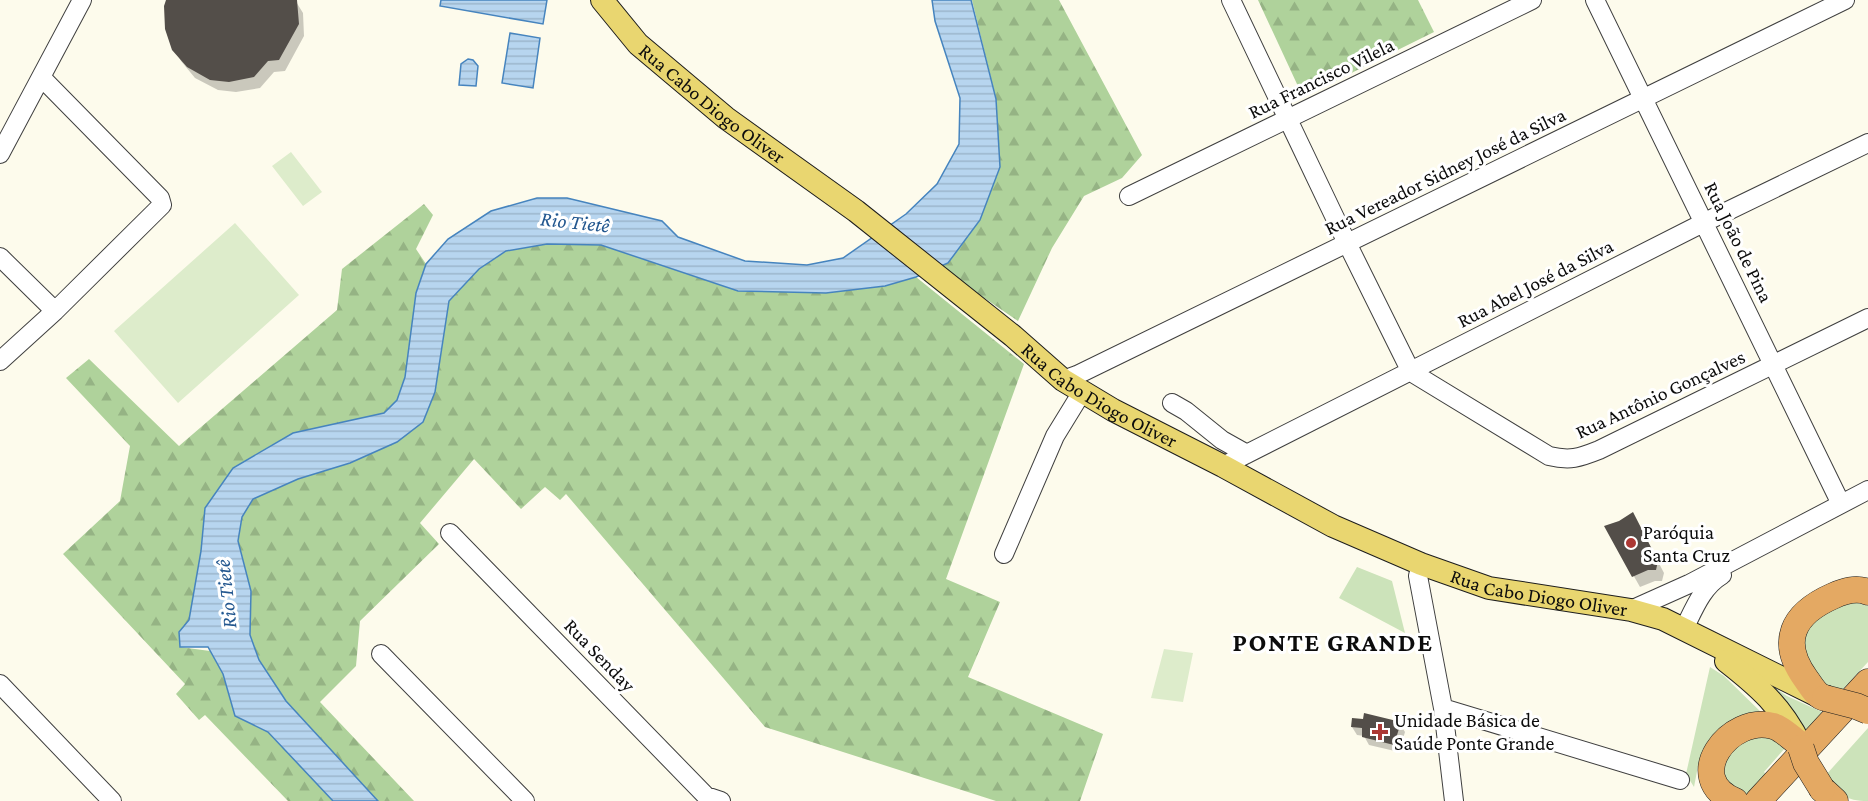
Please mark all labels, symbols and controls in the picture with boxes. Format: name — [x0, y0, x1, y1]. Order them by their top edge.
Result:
street label: Rua Francisco Vilela — [1245, 33, 1397, 123]
street label: Rua Cabo Diogo Oliver — [635, 39, 789, 168]
street label: Rua Vereador Sidney José da Silva — [1321, 103, 1570, 240]
street label: Rua João de Pina — [1699, 178, 1778, 306]
water label: Rio Tietê — [539, 206, 612, 238]
street label: Rua Abel José da Silva — [1453, 234, 1617, 333]
street label: Rua Cabo Diogo Oliver — [1017, 338, 1181, 452]
street label: Rua Antônio Gonçalves — [1572, 345, 1749, 444]
place label: Paróquia Santa Cruz — [1643, 521, 1730, 566]
marker: Paróquia Santa Cruz — [1624, 536, 1638, 550]
water label: Rio Tietê — [210, 557, 242, 630]
street label: Rua Cabo Diogo Oliver — [1448, 564, 1629, 620]
street label: Rua Senday — [559, 614, 640, 697]
district label: PONTE GRANDE — [1233, 628, 1433, 657]
place label: Unidade Básica de Saúde Ponte Grande — [1394, 709, 1555, 754]
marker: Unidade Básica de Saúde Ponte Grande — [1371, 723, 1389, 741]

